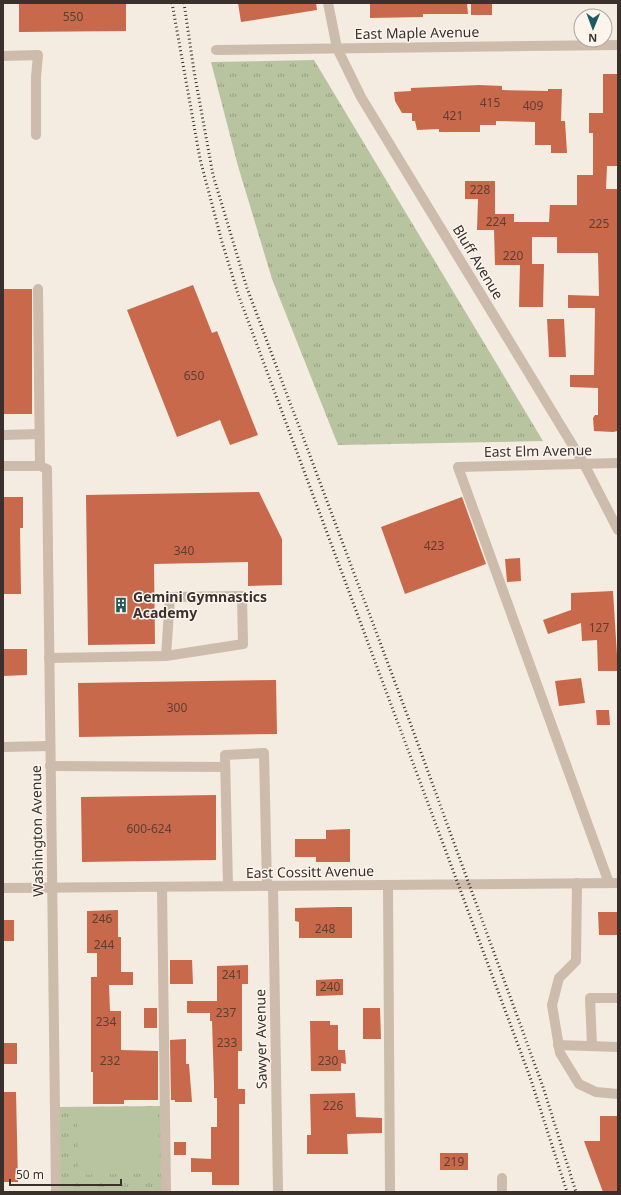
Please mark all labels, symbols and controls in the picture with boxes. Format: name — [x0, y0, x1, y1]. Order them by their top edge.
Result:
house number: 550 — [63, 8, 83, 25]
north arrow — [573, 8, 613, 48]
street label: East Maple Avenue — [355, 22, 479, 43]
text: N — [588, 31, 597, 46]
house number: 415 — [480, 94, 500, 111]
house number: 409 — [523, 97, 543, 114]
house number: 421 — [443, 107, 463, 124]
house number: 228 — [470, 181, 490, 198]
house number: 224 — [486, 213, 506, 230]
house number: 225 — [589, 215, 609, 232]
street label: Bluff Avenue — [449, 221, 508, 303]
house number: 220 — [503, 247, 523, 264]
house number: 650 — [184, 367, 204, 384]
street label: East Elm Avenue — [484, 440, 592, 461]
house number: 423 — [424, 537, 444, 554]
house number: 340 — [174, 542, 194, 559]
place label: Gemini Gymnastics Academy — [133, 587, 267, 622]
building icon: Gemini Gymnastics Academy — [112, 596, 130, 614]
house number: 127 — [589, 619, 609, 636]
house number: 300 — [167, 699, 187, 716]
street label: Washington Avenue — [26, 765, 47, 897]
house number: 600-624 — [126, 820, 172, 837]
street label: East Cossitt Avenue — [246, 861, 374, 882]
house number: 246 — [92, 910, 112, 927]
house number: 248 — [315, 920, 335, 937]
house number: 244 — [94, 936, 114, 953]
house number: 241 — [222, 966, 242, 983]
house number: 240 — [320, 978, 340, 995]
street label: Sawyer Avenue — [250, 989, 271, 1089]
house number: 237 — [216, 1004, 236, 1021]
house number: 234 — [96, 1013, 116, 1030]
house number: 233 — [217, 1034, 237, 1051]
house number: 232 — [100, 1052, 120, 1069]
house number: 230 — [318, 1052, 338, 1069]
house number: 226 — [323, 1097, 343, 1114]
house number: 219 — [444, 1153, 464, 1170]
scale bar — [10, 1161, 121, 1187]
text: 50 m — [16, 1166, 44, 1183]

